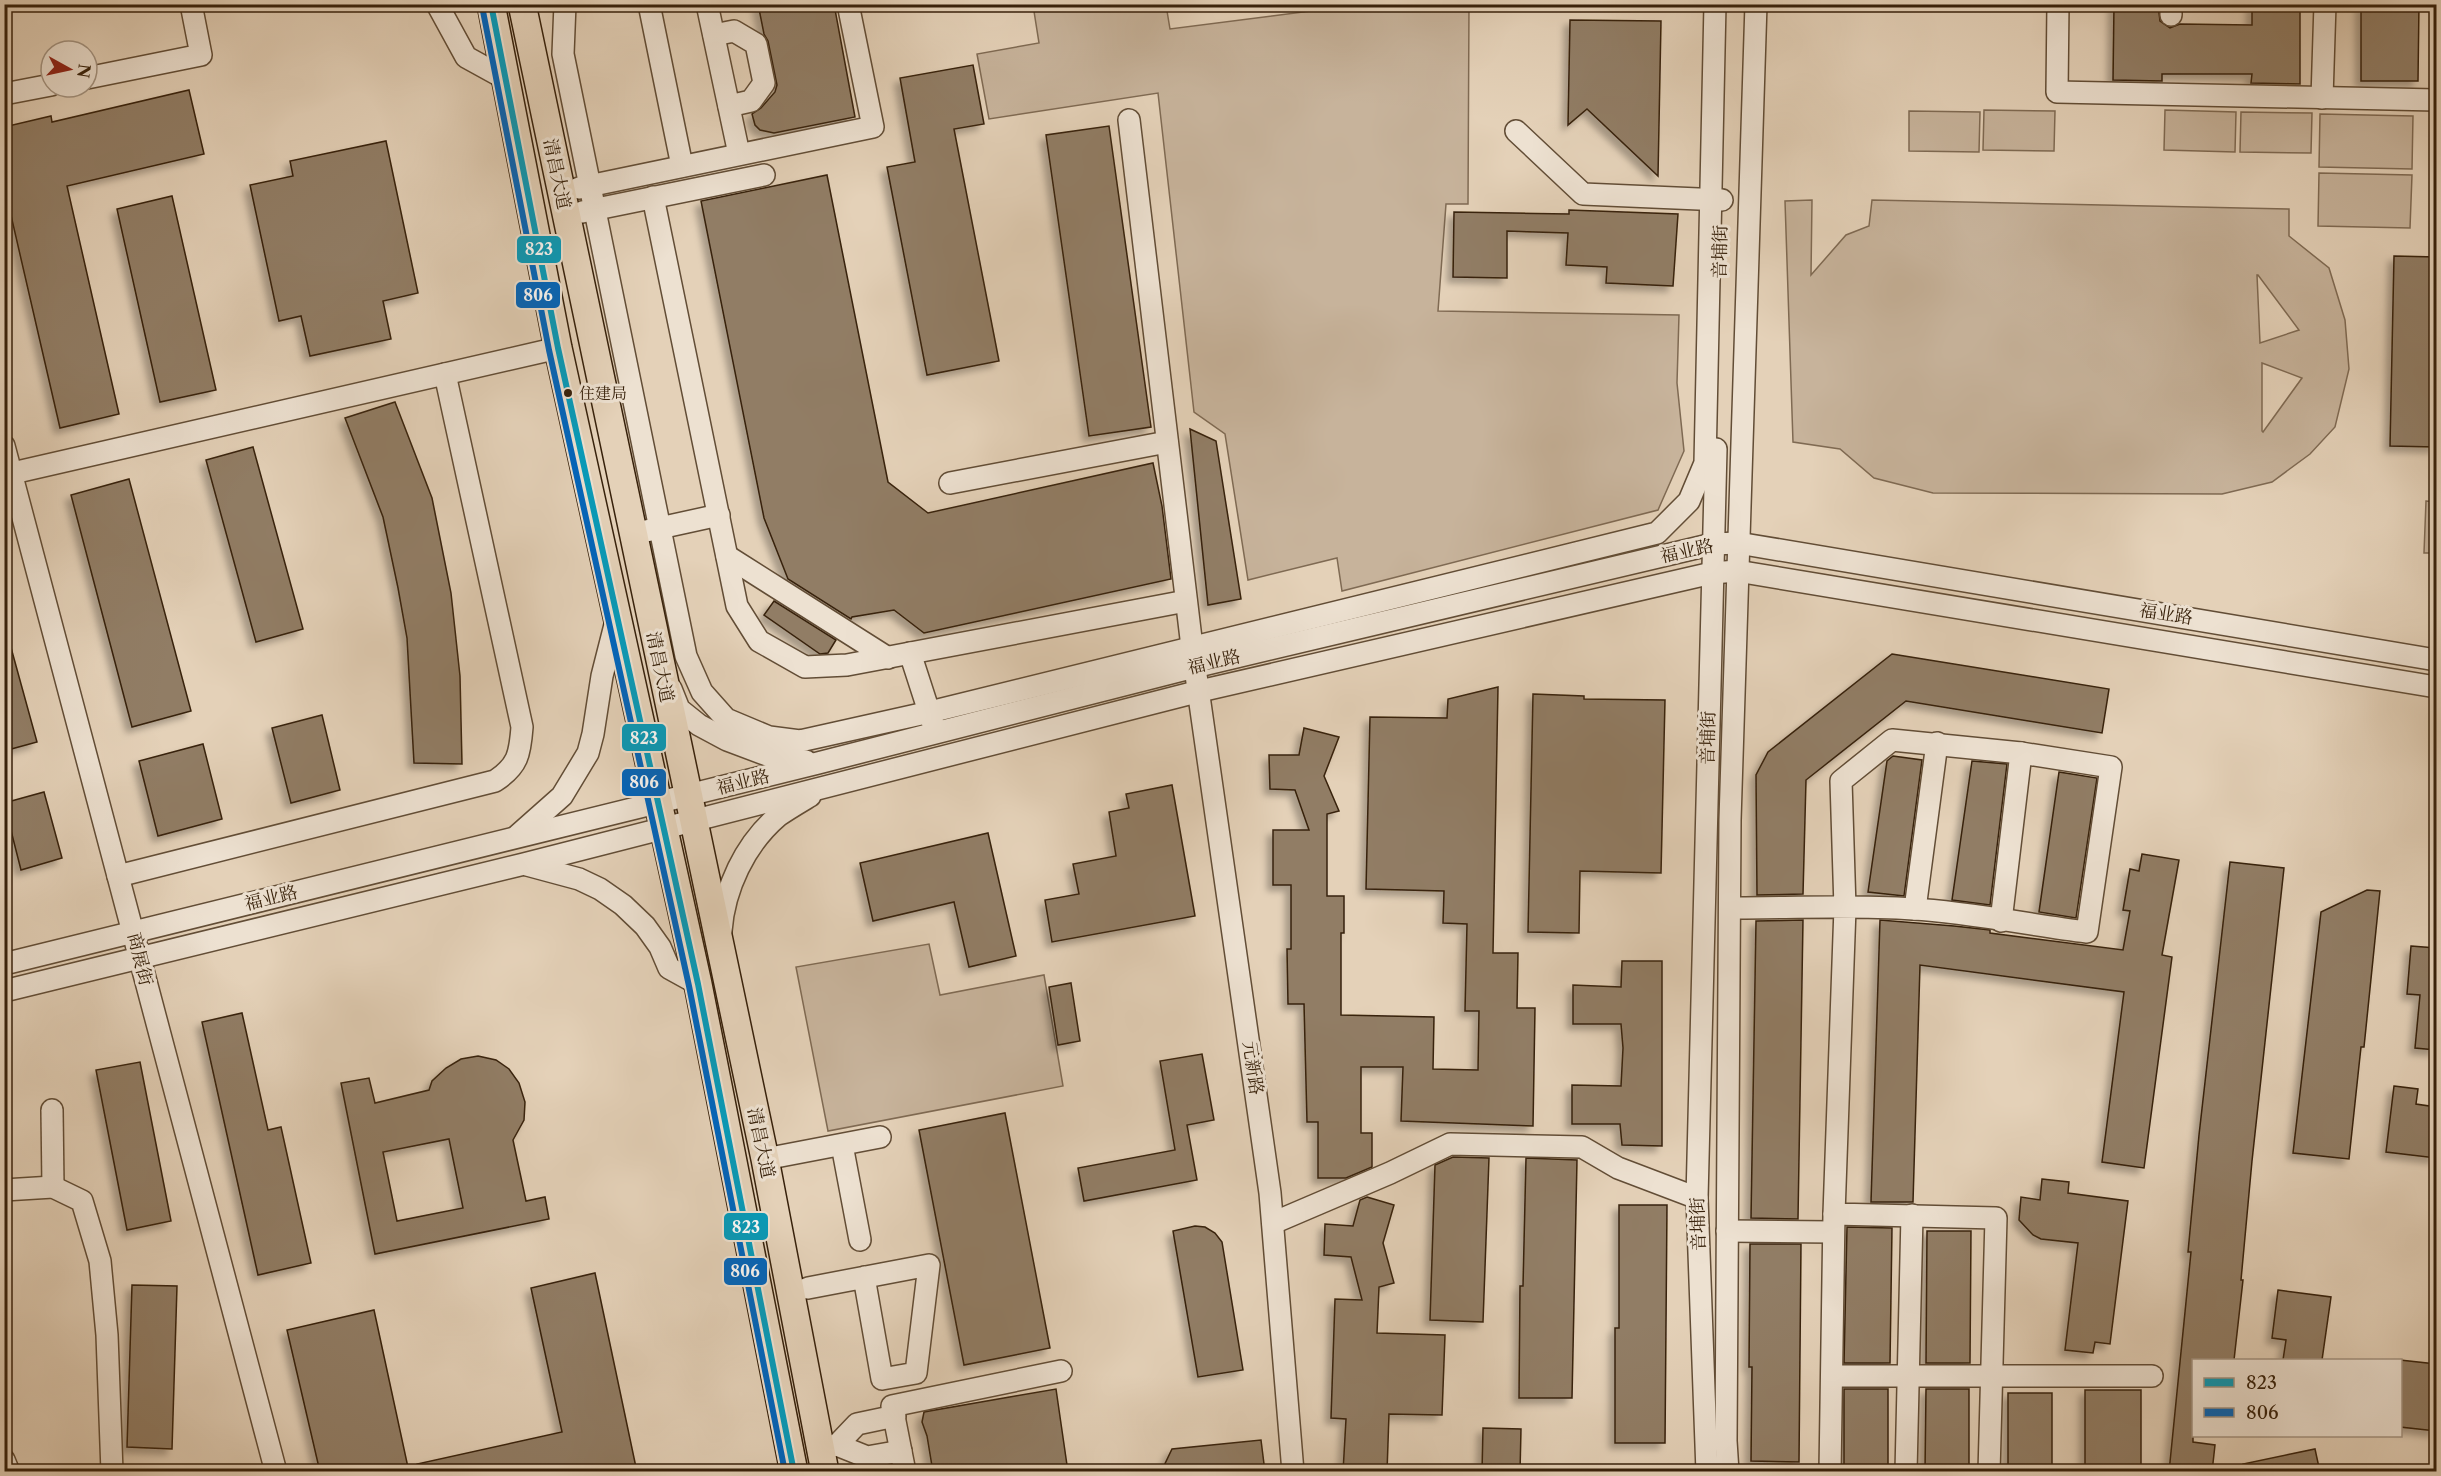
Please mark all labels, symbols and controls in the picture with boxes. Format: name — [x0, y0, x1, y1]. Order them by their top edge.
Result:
north arrow — [39, 39, 99, 99]
text: N — [73, 63, 95, 79]
street label: 清昌大道 — [539, 136, 575, 212]
street label: 音埔街 — [1709, 225, 1731, 279]
line badge: 823 — [516, 235, 562, 264]
text: 823 — [525, 239, 553, 259]
line badge: 806 — [515, 281, 561, 309]
text: 806 — [523, 285, 553, 305]
place label: 住建局 — [579, 383, 627, 403]
marker: 住建局 — [562, 387, 574, 399]
street label: 福业路 — [1658, 535, 1716, 567]
street label: 福业路 — [2138, 599, 2194, 629]
street label: 清昌大道 — [642, 629, 678, 705]
street label: 福业路 — [1185, 645, 1243, 679]
street label: 音埔街 — [1697, 711, 1719, 765]
line badge: 823 — [621, 723, 667, 752]
text: 823 — [630, 728, 658, 748]
street label: 福业路 — [714, 765, 772, 799]
line badge: 806 — [621, 768, 667, 797]
text: 806 — [629, 772, 659, 792]
street label: 福业路 — [242, 881, 300, 915]
street label: 商展街 — [123, 930, 157, 988]
street label: 元新路 — [1238, 1040, 1268, 1096]
street label: 清昌大道 — [743, 1105, 779, 1181]
street label: 音埔街 — [1686, 1197, 1710, 1251]
line badge: 823 — [723, 1212, 769, 1241]
text: 823 — [732, 1217, 760, 1237]
line badge: 806 — [723, 1257, 768, 1286]
text: 806 — [730, 1261, 760, 1281]
legend — [2192, 1359, 2402, 1437]
text: 823 — [2246, 1372, 2277, 1394]
text: 806 — [2246, 1402, 2279, 1424]

